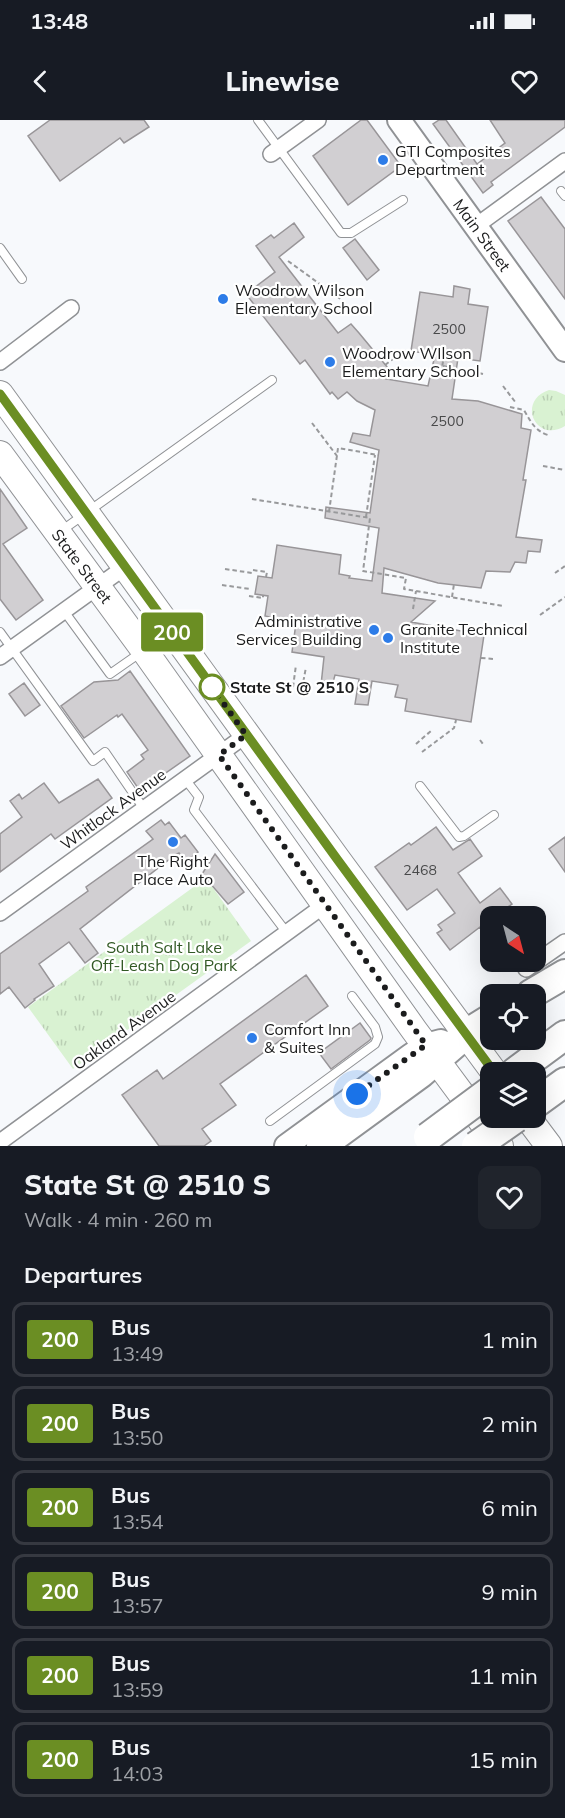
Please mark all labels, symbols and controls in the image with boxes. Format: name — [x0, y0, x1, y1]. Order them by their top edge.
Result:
text: 13:48 — [30, 7, 88, 35]
text: Linewise — [226, 64, 339, 98]
icon: back — [24, 65, 57, 98]
icon: heart — [508, 65, 541, 98]
place label: GTI Composites Department — [395, 141, 511, 179]
marker: GTI Composites Department — [376, 153, 390, 167]
street label: Main Street — [449, 195, 515, 276]
place label: Woodrow Wilson Elementary School — [235, 280, 373, 318]
marker: Woodrow Wilson Elementary School — [216, 292, 230, 306]
house number: 2500 — [432, 320, 466, 338]
place label: Woodrow WIlson Elementary School — [342, 343, 480, 381]
marker: Woodrow WIlson Elementary School — [323, 355, 337, 369]
house number: 2500 — [430, 412, 464, 430]
street label: State Street — [48, 525, 117, 607]
place label: Administrative Services Building — [236, 611, 362, 649]
line badge: 200 — [138, 612, 207, 652]
text: 200 — [153, 619, 191, 645]
place label: Granite Technical Institute — [400, 619, 528, 657]
marker: Administrative Services Building — [367, 623, 381, 637]
marker: Granite Technical Institute — [381, 631, 395, 645]
marker: State St @ 2510 S — [199, 674, 225, 700]
place label: State St @ 2510 S — [230, 677, 369, 697]
street label: Whitlock Avenue — [56, 764, 170, 854]
marker: The Right Place Auto — [166, 835, 180, 849]
place label: The Right Place Auto — [133, 851, 213, 889]
house number: 2468 — [403, 861, 437, 879]
north arrow — [480, 906, 546, 972]
map controls — [480, 906, 546, 1128]
park label: South Salt Lake Off-Leash Dog Park — [91, 937, 238, 975]
button: locate — [480, 984, 546, 1050]
street label: Oakland Avenue — [69, 986, 179, 1074]
place label: Comfort Inn & Suites — [264, 1019, 351, 1057]
marker: Comfort Inn & Suites — [245, 1031, 259, 1045]
button: layers — [480, 1062, 546, 1128]
your location — [342, 1079, 372, 1109]
button: heart — [478, 1166, 541, 1229]
text: State St @ 2510 S — [24, 1167, 271, 1202]
text: Walk · 4 min · 260 m — [24, 1207, 212, 1232]
text: Departures — [24, 1261, 142, 1289]
text: Bus — [111, 1313, 150, 1341]
text: 200 — [41, 1326, 79, 1352]
text: 1 min — [482, 1326, 538, 1354]
text: 13:49 — [111, 1341, 164, 1366]
text: Bus — [111, 1397, 150, 1425]
text: 200 — [41, 1410, 79, 1436]
text: 2 min — [482, 1410, 538, 1438]
text: 13:50 — [111, 1425, 164, 1450]
text: Bus — [111, 1481, 150, 1509]
text: 200 — [41, 1494, 79, 1520]
text: 6 min — [482, 1494, 538, 1522]
text: 13:54 — [111, 1509, 164, 1534]
text: Bus — [111, 1565, 150, 1593]
text: 200 — [41, 1578, 79, 1604]
text: 9 min — [482, 1578, 538, 1606]
text: 13:57 — [111, 1593, 164, 1618]
text: Bus — [111, 1649, 150, 1677]
text: 200 — [41, 1662, 79, 1688]
text: 11 min — [468, 1662, 538, 1690]
text: 13:59 — [111, 1677, 164, 1702]
text: Bus — [111, 1733, 150, 1761]
text: 200 — [41, 1746, 79, 1772]
text: 15 min — [468, 1746, 538, 1774]
text: 14:03 — [111, 1761, 164, 1786]

